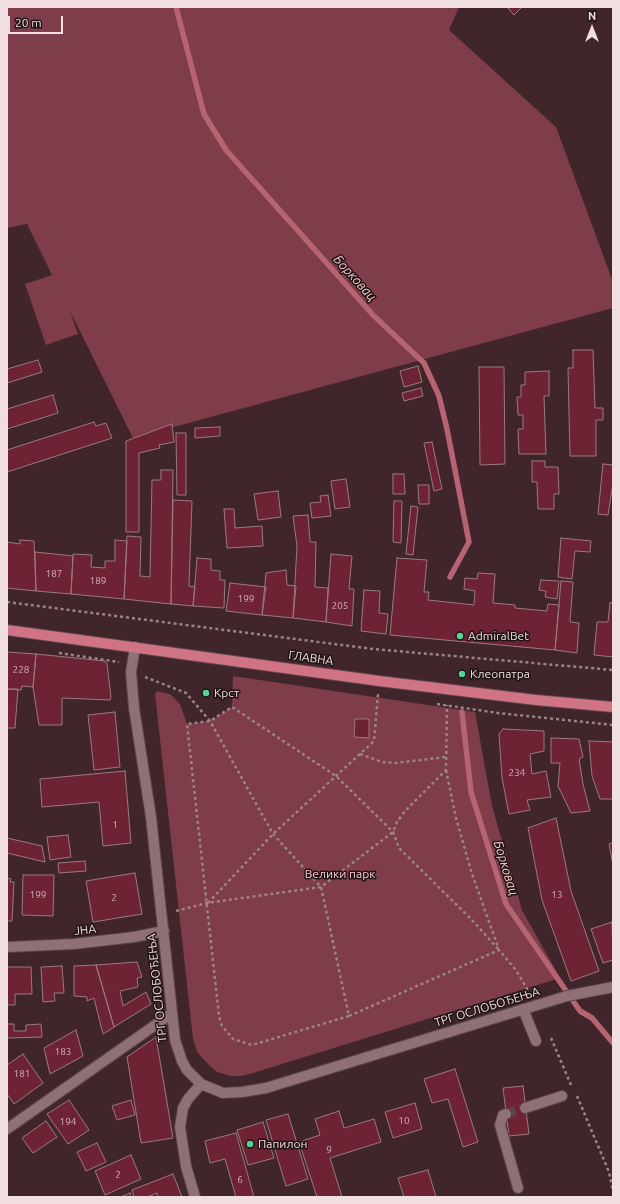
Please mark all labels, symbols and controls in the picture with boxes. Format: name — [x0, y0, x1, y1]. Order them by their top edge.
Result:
scale bar — [10, 8, 65, 34]
north arrow — [572, 8, 612, 48]
text: N — [588, 10, 596, 22]
text: 20 m — [15, 16, 42, 29]
water label: Борковац — [330, 252, 380, 304]
house number: 187 — [46, 568, 62, 580]
house number: 189 — [90, 575, 106, 587]
house number: 199 — [238, 593, 254, 605]
house number: 205 — [332, 600, 348, 612]
place label: AdmiralBet — [468, 629, 529, 643]
marker: AdmiralBet — [455, 631, 465, 641]
street label: ГЛАВНА — [288, 648, 334, 668]
house number: 228 — [13, 664, 29, 676]
place label: Клеопатра — [470, 667, 530, 681]
marker: Клеопатра — [457, 669, 467, 679]
place label: Крст — [214, 686, 239, 700]
marker: Крст — [201, 688, 211, 698]
house number: 234 — [509, 767, 525, 779]
house number: 1 — [112, 819, 118, 831]
water label: Борковац — [490, 839, 522, 897]
park label: Велики парк — [305, 867, 375, 881]
house number: 199 — [30, 889, 46, 901]
house number: 13 — [551, 889, 563, 901]
house number: 2 — [111, 892, 117, 904]
street label: ЈНА — [73, 922, 97, 938]
street label: ТРГ ОСЛОБОЂЕЊА — [144, 933, 170, 1043]
street label: ТРГ ОСЛОБОЂЕЊА — [433, 984, 541, 1030]
house number: 183 — [55, 1046, 71, 1058]
house number: 181 — [14, 1068, 30, 1080]
house number: 10 — [398, 1115, 410, 1127]
house number: 194 — [60, 1116, 76, 1128]
place label: Папилон — [258, 1137, 307, 1151]
marker: Папилон — [245, 1139, 255, 1149]
house number: 9 — [326, 1144, 332, 1156]
house number: 2 — [115, 1169, 121, 1181]
house number: 6 — [237, 1174, 243, 1186]

